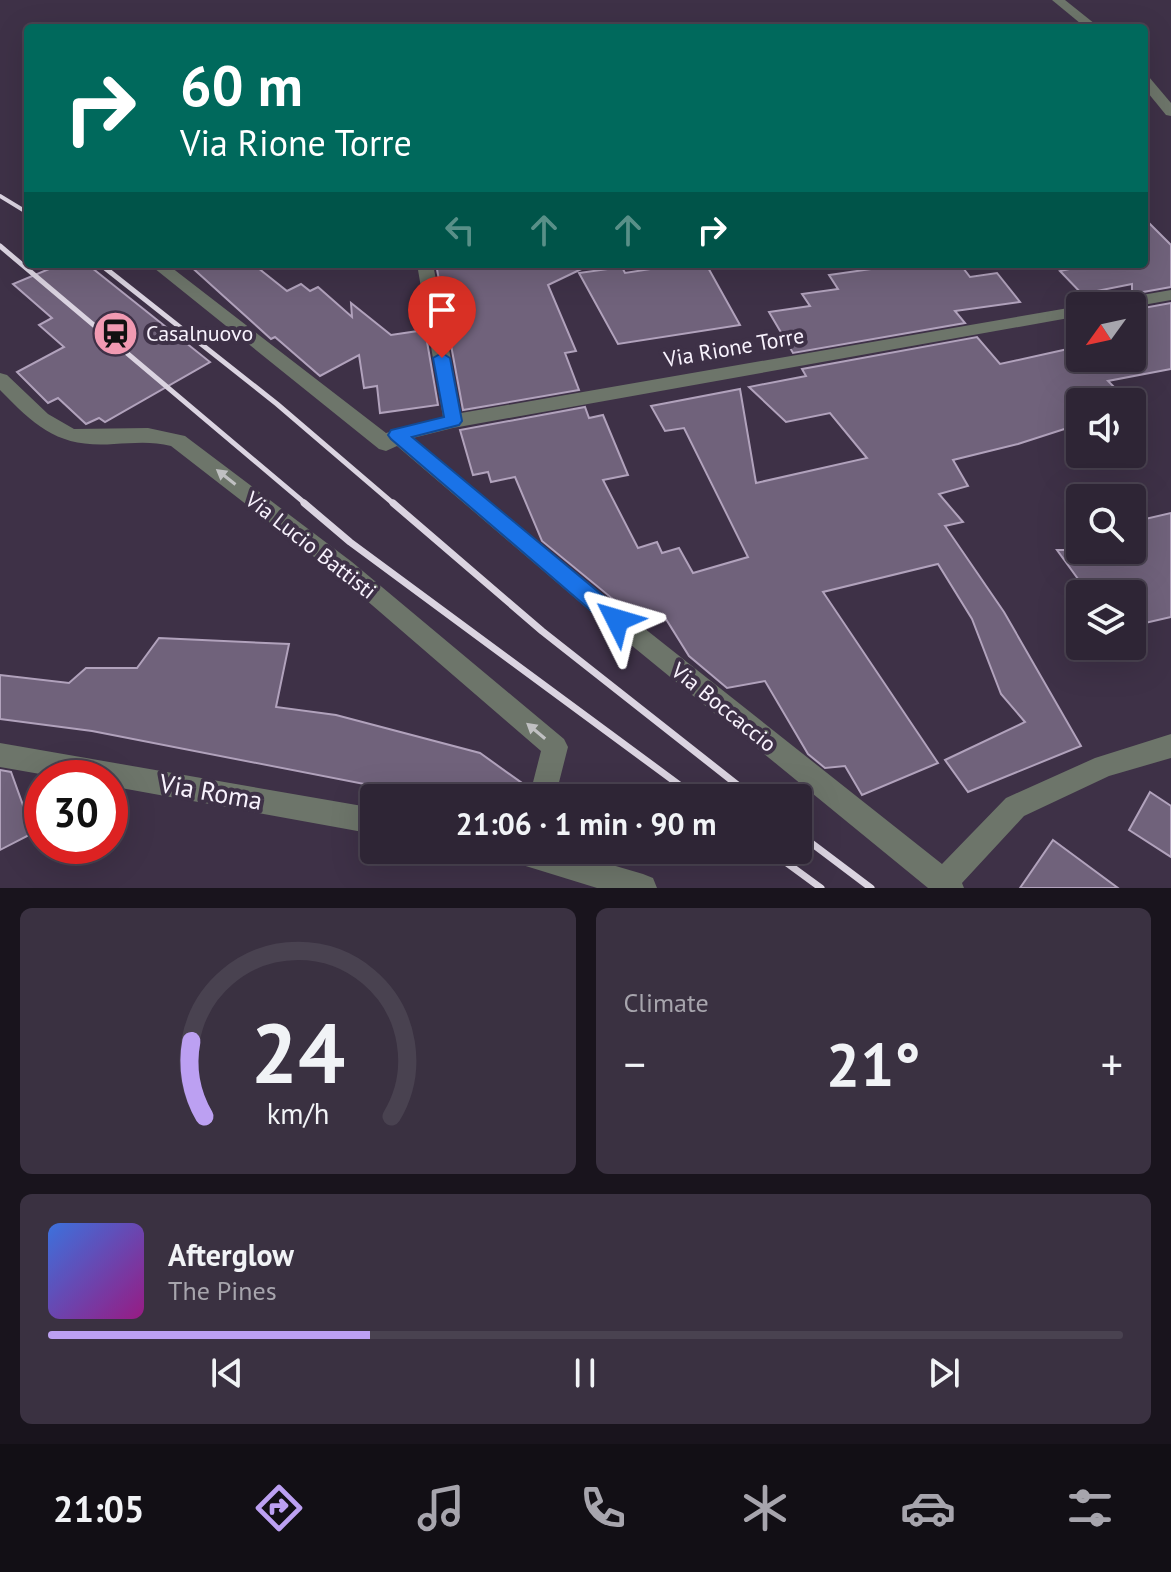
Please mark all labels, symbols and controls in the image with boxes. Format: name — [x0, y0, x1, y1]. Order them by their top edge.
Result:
text: 60 m — [180, 49, 303, 121]
icon: right — [48, 56, 152, 160]
text: Via Rione Torre — [180, 119, 412, 166]
icon: left — [438, 208, 482, 252]
icon: ahead — [522, 208, 566, 252]
icon: ahead — [606, 208, 650, 252]
icon: right — [690, 208, 734, 252]
pin — [408, 276, 476, 358]
icon: arrive — [420, 288, 464, 332]
north arrow — [1066, 292, 1146, 372]
map controls — [1066, 292, 1146, 660]
station icon: Casalnuovo — [91, 309, 139, 357]
place label: Casalnuovo — [146, 319, 253, 347]
street label: Via Rione Torre — [661, 321, 806, 373]
button: sound — [1066, 388, 1146, 468]
one-way arrow — [216, 470, 236, 486]
button: search — [1066, 484, 1146, 564]
street label: Via Lucio Battisti — [239, 485, 382, 605]
position arrow — [575, 578, 659, 662]
button: layers — [1066, 580, 1146, 660]
street label: Via Boccaccio — [665, 655, 782, 758]
one-way arrow — [526, 723, 546, 740]
speed limit sign: 30 — [24, 760, 128, 864]
street label: Via Roma — [156, 766, 265, 817]
text: 21:06 · 1 min · 90 m — [456, 804, 716, 843]
text: Climate — [624, 986, 709, 1019]
text: 24 — [251, 998, 345, 1106]
text: 21° — [826, 1025, 920, 1103]
text: − — [624, 1035, 646, 1092]
text: + — [1101, 1035, 1123, 1092]
text: km/h — [266, 1095, 329, 1132]
text: Afterglow — [168, 1235, 294, 1274]
text: The Pines — [168, 1274, 277, 1307]
icon: previous — [205, 1351, 249, 1395]
icon: pause — [563, 1351, 607, 1395]
icon: next — [922, 1351, 966, 1395]
icon: directions — [251, 1480, 307, 1536]
icon: music — [413, 1480, 469, 1536]
icon: phone — [575, 1480, 631, 1536]
icon: climate — [737, 1480, 793, 1536]
icon: car — [900, 1480, 956, 1536]
icon: filters — [1062, 1480, 1118, 1536]
text: 21:05 — [53, 1485, 144, 1532]

